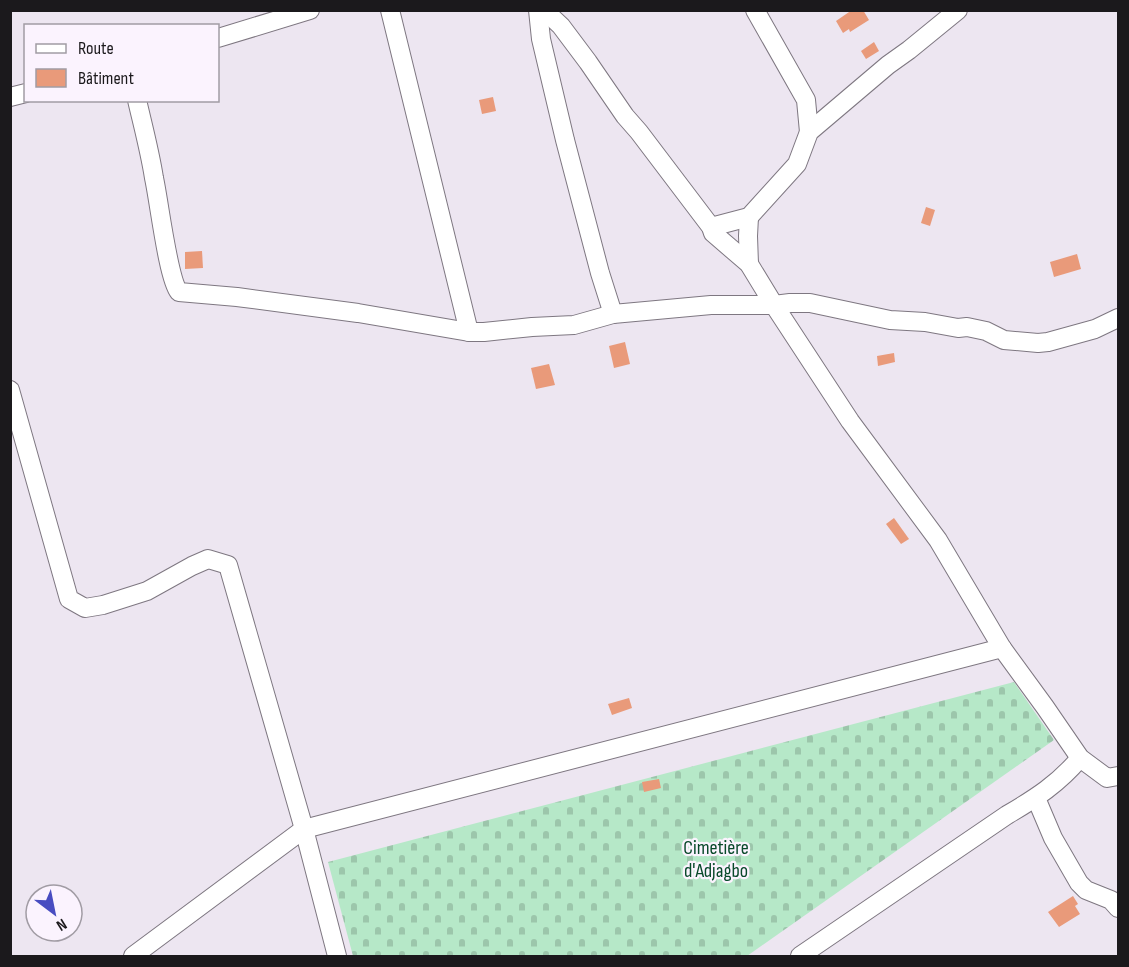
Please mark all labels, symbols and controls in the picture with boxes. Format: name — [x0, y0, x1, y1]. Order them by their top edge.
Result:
legend — [24, 24, 219, 102]
text: Route — [78, 38, 114, 59]
text: Bâtiment — [78, 68, 134, 89]
park label: Cimetière d'Adjagbo — [683, 836, 749, 883]
north arrow — [24, 883, 84, 943]
text: N — [52, 914, 70, 935]

